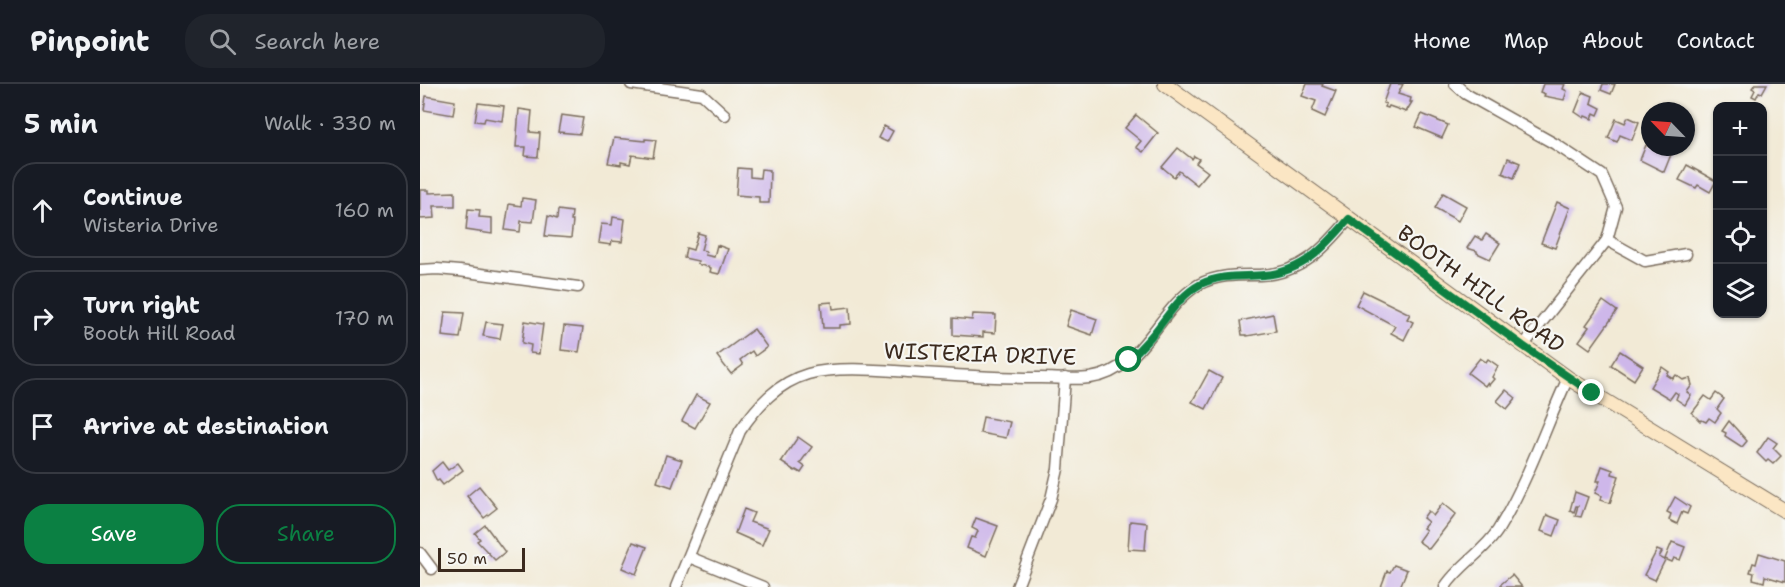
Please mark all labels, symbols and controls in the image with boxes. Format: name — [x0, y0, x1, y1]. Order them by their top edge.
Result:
search box — [185, 14, 605, 68]
text: Pinpoint — [30, 22, 149, 60]
icon: search — [206, 25, 239, 58]
text: Search here — [254, 27, 380, 56]
text: Home — [1413, 27, 1471, 55]
text: Map — [1504, 27, 1549, 55]
text: About — [1582, 27, 1643, 55]
text: Contact — [1676, 27, 1755, 55]
north arrow — [1641, 102, 1695, 156]
map controls — [1713, 102, 1767, 318]
button: + — [1713, 102, 1767, 156]
text: 5 min — [24, 106, 98, 141]
text: Walk · 330 m — [264, 110, 396, 136]
button: − — [1713, 156, 1767, 210]
text: Continue — [83, 183, 183, 212]
icon: ahead — [26, 194, 59, 227]
text: 160 m — [335, 197, 394, 223]
button: locate — [1713, 210, 1767, 264]
text: Wisteria Drive — [83, 212, 218, 238]
street label: BOOTH HILL ROAD — [1392, 219, 1570, 359]
button: layers — [1713, 264, 1767, 318]
text: Turn right — [83, 291, 200, 320]
icon: right — [26, 302, 59, 335]
text: 170 m — [335, 305, 394, 331]
text: Booth Hill Road — [83, 320, 236, 346]
street label: WISTERIA DRIVE — [883, 336, 1077, 372]
route start — [1115, 346, 1141, 372]
route end — [1578, 379, 1604, 405]
icon: arrive — [26, 410, 59, 443]
text: Arrive at destination — [83, 412, 329, 441]
button: Save — [24, 504, 204, 564]
button: Share — [216, 504, 396, 564]
scale bar — [438, 545, 525, 572]
text: 50 m — [447, 548, 487, 569]

